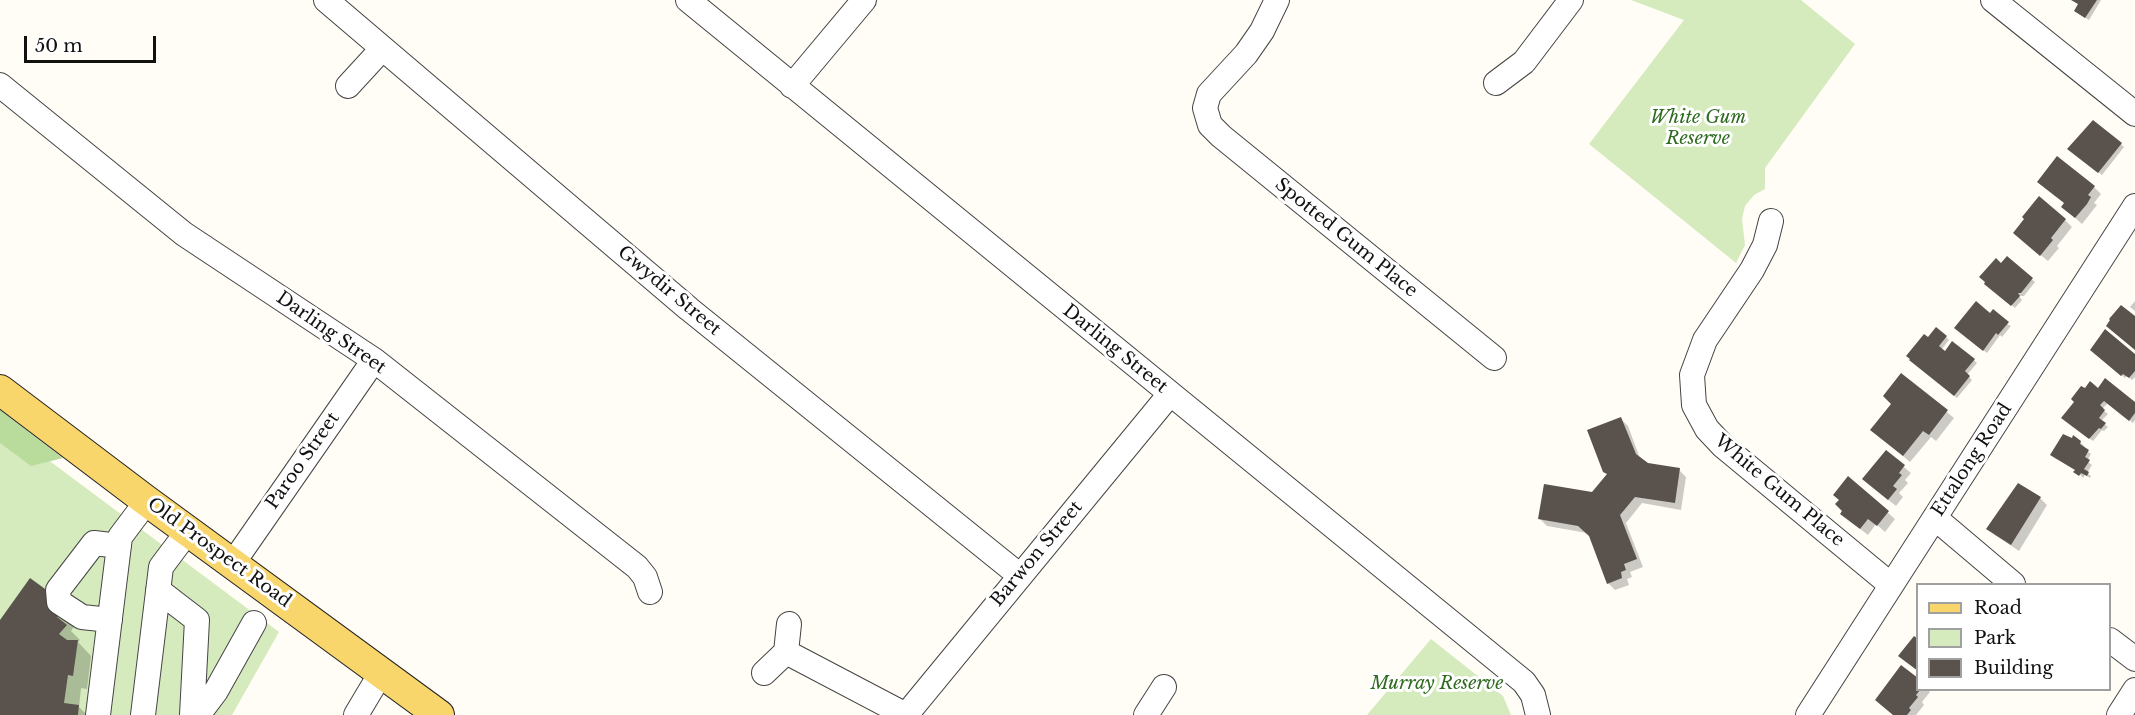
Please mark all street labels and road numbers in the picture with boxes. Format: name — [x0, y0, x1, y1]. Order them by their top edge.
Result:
street label: Spotted Gum Place — [1270, 174, 1422, 302]
street label: Gwydir Street — [613, 242, 725, 340]
street label: Darling Street — [272, 287, 390, 379]
street label: Darling Street — [1058, 300, 1172, 398]
street label: Ettalong Road — [1927, 399, 2017, 521]
street label: Paroo Street — [262, 408, 344, 514]
street label: White Gum Place — [1710, 430, 1848, 552]
street label: Old Prospect Road — [143, 493, 295, 613]
street label: Barwon Street — [987, 497, 1087, 611]

